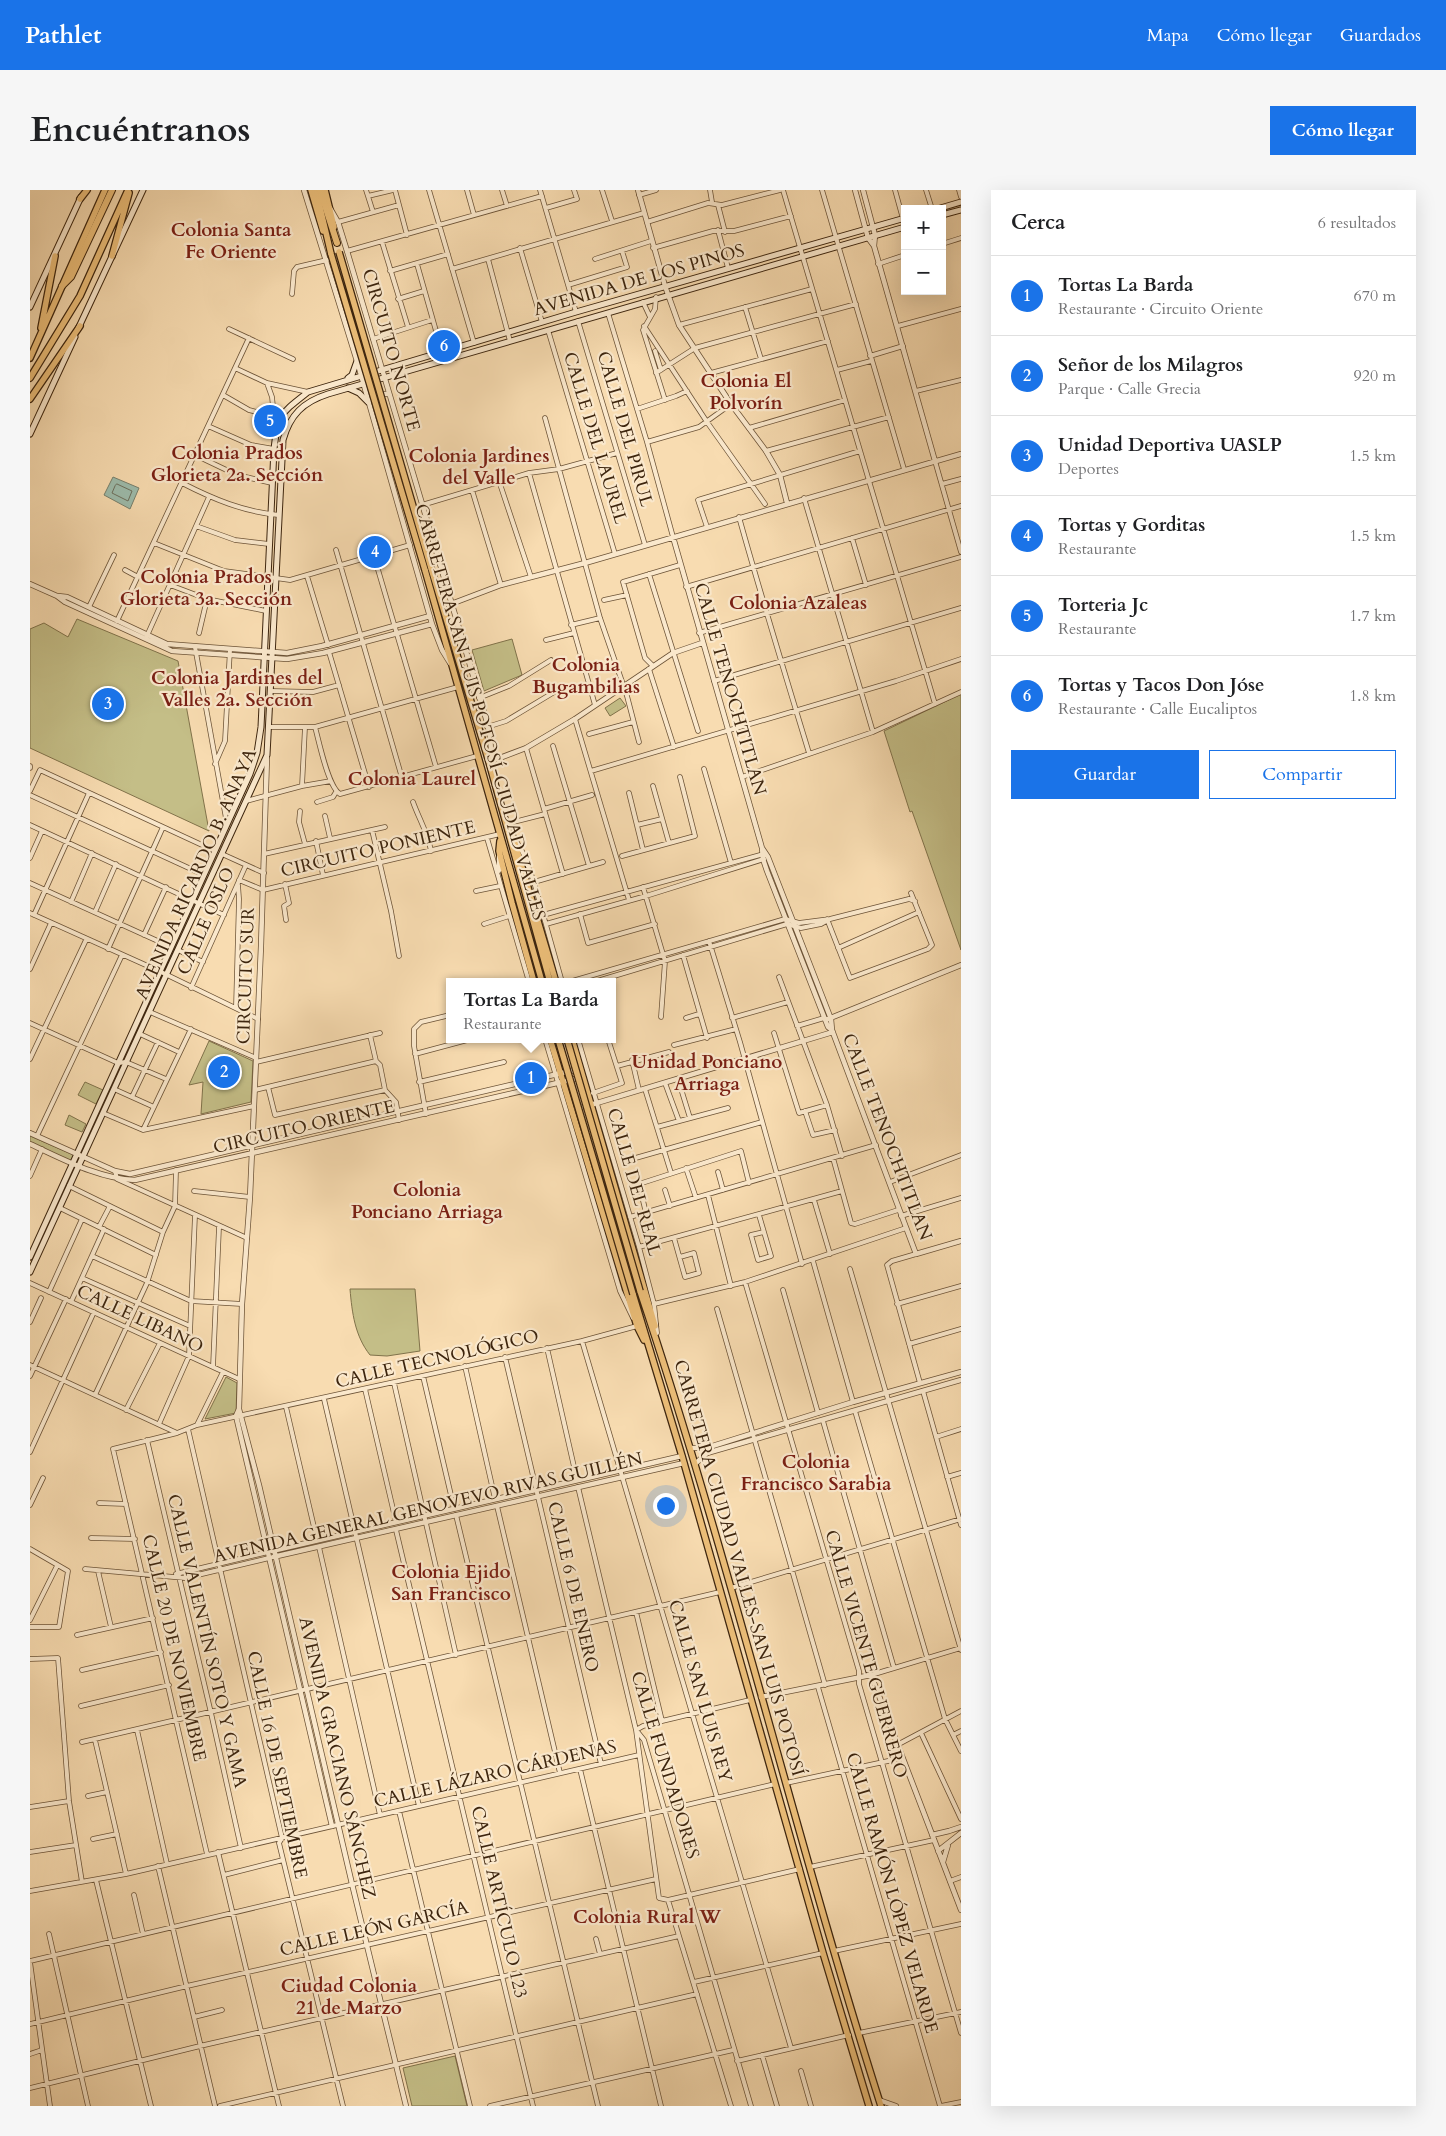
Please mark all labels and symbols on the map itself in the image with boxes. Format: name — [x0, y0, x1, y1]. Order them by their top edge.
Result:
district label: Colonia Santa Fe Oriente — [171, 217, 292, 265]
street label: AVENIDA DE LOS PINOS — [531, 238, 747, 322]
street label: CIRCUITO NORTE — [356, 266, 426, 434]
pin: 6 — [428, 327, 460, 365]
street label: CALLE DEL PIRUL — [591, 348, 659, 510]
street label: CALLE DEL LAUREL — [557, 349, 633, 527]
district label: Colonia El Polvorín — [700, 368, 792, 416]
pin: 5 — [254, 402, 286, 440]
district label: Colonia Prados Glorieta 2a. Sección — [151, 440, 324, 488]
district label: Colonia Jardines del Valle — [409, 443, 549, 491]
street label: CARRETERA SAN LUIS POTOSÍ-CIUDAD VALLES — [408, 501, 552, 923]
pin: 4 — [359, 533, 391, 571]
district label: Colonia Prados Glorieta 3a. Sección — [120, 564, 293, 612]
street label: CALLE TENOCHTITLAN — [688, 580, 773, 799]
district label: Colonia Azaleas — [729, 590, 867, 616]
district label: Colonia Bugambilias — [532, 652, 640, 700]
district label: Colonia Jardines del Valles 2a. Sección — [151, 665, 323, 713]
pin: 3 — [92, 685, 124, 723]
street label: AVENIDA RICARDO B. ANAYA — [129, 744, 263, 1004]
district label: Colonia Laurel — [348, 766, 477, 792]
street label: CIRCUITO PONIENTE — [278, 814, 478, 884]
street label: CALLE OSLO — [171, 863, 241, 979]
street label: CIRCUITO SUR — [231, 907, 261, 1045]
street label: CALLE TENOCHTITLAN — [836, 1030, 938, 1245]
district label: Unidad Ponciano Arriaga — [632, 1049, 782, 1097]
pin: 2 — [208, 1053, 240, 1091]
pin: 1 — [515, 1059, 547, 1097]
street label: CIRCUITO ORIENTE — [211, 1094, 397, 1160]
street label: CALLE DEL REAL — [601, 1105, 667, 1259]
district label: Colonia Ponciano Arriaga — [351, 1177, 504, 1225]
street label: CALLE LIBANO — [73, 1279, 207, 1359]
street label: CALLE TECNOLÓGICO — [333, 1323, 541, 1395]
street label: CARRETERA CIUDAD VALLES-SAN LUIS POTOSÍ — [667, 1357, 811, 1779]
street label: AVENIDA GENERAL GENOVEVO RIVAS GUILLÉN — [211, 1446, 646, 1570]
district label: Colonia Francisco Sarabia — [741, 1449, 892, 1497]
street label: CALLE VALENTÍN SOTO Y GAMA — [161, 1492, 253, 1790]
your location — [653, 1493, 679, 1519]
street label: CALLE 6 DE ENERO — [541, 1499, 605, 1675]
street label: CALLE VICENTE GUERRERO — [819, 1527, 913, 1781]
street label: CALLE 20 DE NOVIEMBRE — [136, 1532, 212, 1764]
district label: Colonia Ejido San Francisco — [391, 1559, 511, 1607]
street label: CALLE SAN LUIS REY — [662, 1597, 738, 1786]
street label: AVENIDA GRACIANO SÁNCHEZ — [292, 1614, 382, 1902]
street label: CALLE 16 DE SEPTIEMBRE — [241, 1649, 313, 1881]
street label: CALLE FUNDADORES — [625, 1668, 705, 1862]
street label: CALLE LÁZARO CÁRDENAS — [371, 1734, 619, 1814]
street label: CALLE RAMÓN LÓPEZ VELARDE — [840, 1750, 944, 2036]
street label: CALLE ARTÍCULO 123 — [465, 1804, 533, 2000]
street label: CALLE LEÓN GARCÍA — [277, 1895, 471, 1963]
district label: Colonia Rural W — [573, 1904, 721, 1930]
district label: Ciudad Colonia 21 de Marzo — [281, 1973, 418, 2021]

